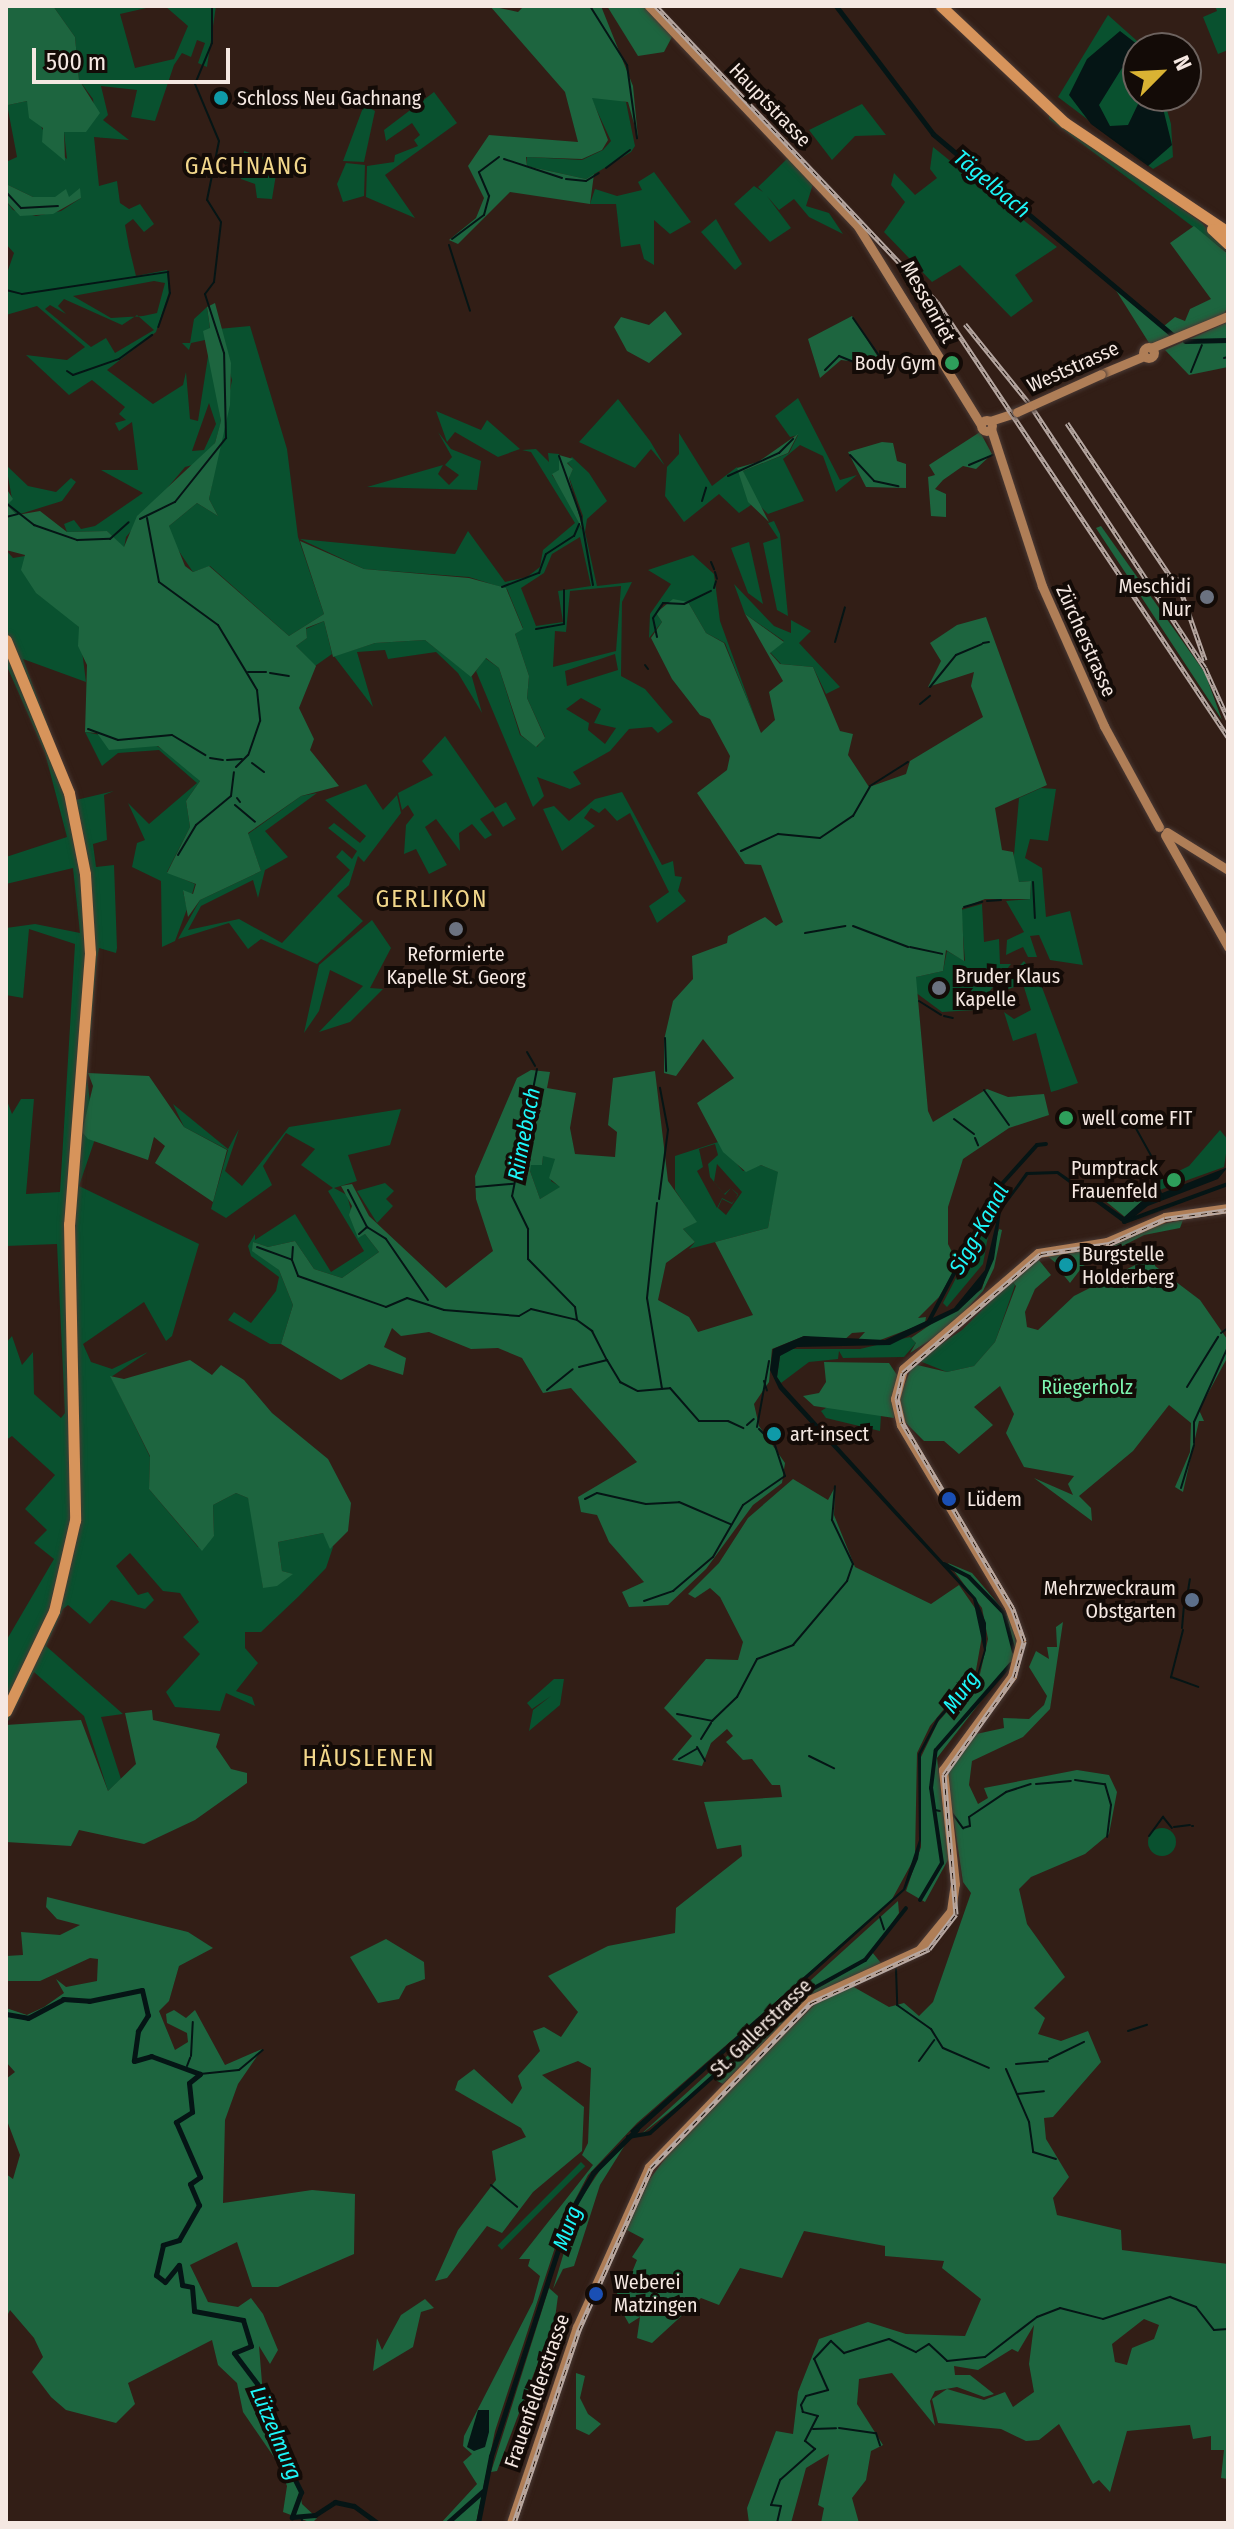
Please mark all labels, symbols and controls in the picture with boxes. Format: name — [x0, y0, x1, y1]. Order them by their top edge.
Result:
scale bar — [36, 32, 234, 82]
north arrow — [1122, 32, 1202, 112]
text: 500 m — [46, 48, 106, 76]
text: N — [1168, 51, 1198, 74]
street label: Hauptstrasse — [724, 58, 816, 152]
place label: Schloss Neu Gachnang — [237, 86, 421, 110]
marker: Schloss Neu Gachnang — [212, 89, 230, 107]
water label: Tägelbach — [948, 144, 1036, 224]
district label: GACHNANG — [185, 153, 309, 181]
street label: Messenriet — [896, 257, 960, 347]
street label: Weststrasse — [1024, 336, 1122, 398]
place label: Body Gym — [854, 351, 936, 375]
marker: Body Gym — [943, 354, 961, 372]
place label: Meschidi Nur — [1118, 574, 1191, 621]
street label: Zürcherstrasse — [1051, 582, 1121, 700]
marker: Meschidi Nur — [1198, 588, 1216, 606]
district label: GERLIKON — [375, 886, 489, 914]
marker: Reformierte Kapelle St. Georg — [447, 920, 465, 938]
place label: Reformierte Kapelle St. Georg — [386, 942, 526, 989]
place label: Bruder Klaus Kapelle — [955, 964, 1060, 1011]
marker: Bruder Klaus Kapelle — [930, 979, 948, 997]
water label: Riimebach — [502, 1085, 546, 1183]
place label: well come FIT — [1082, 1106, 1192, 1130]
marker: well come FIT — [1057, 1109, 1075, 1127]
place label: Pumptrack Frauenfeld — [1071, 1156, 1158, 1203]
marker: Pumptrack Frauenfeld — [1165, 1171, 1183, 1189]
water label: Sigg-Kanal — [944, 1179, 1014, 1279]
place label: Burgstelle Holderberg — [1082, 1242, 1174, 1289]
marker: Burgstelle Holderberg — [1057, 1256, 1075, 1274]
park label: Rüegerholz — [1041, 1375, 1133, 1399]
place label: art-insect — [790, 1422, 869, 1446]
marker: art-insect — [765, 1425, 783, 1443]
place label: Lüdem — [967, 1487, 1022, 1511]
marker: Lüdem — [938, 1488, 960, 1510]
place label: Mehrzweckraum Obstgarten — [1044, 1576, 1176, 1623]
marker: Mehrzweckraum Obstgarten — [1183, 1591, 1201, 1609]
water label: Murg — [937, 1666, 985, 1718]
district label: HÄUSLENEN — [302, 1745, 436, 1773]
street label: St. Gallerstrasse — [705, 1974, 817, 2082]
water label: Murg — [547, 2202, 587, 2254]
place label: Weberei Matzingen — [614, 2270, 698, 2317]
marker: Weberei Matzingen — [585, 2283, 607, 2305]
street label: Frauenfelderstrasse — [499, 2311, 575, 2471]
water label: Lützelmurg — [244, 2382, 308, 2484]

